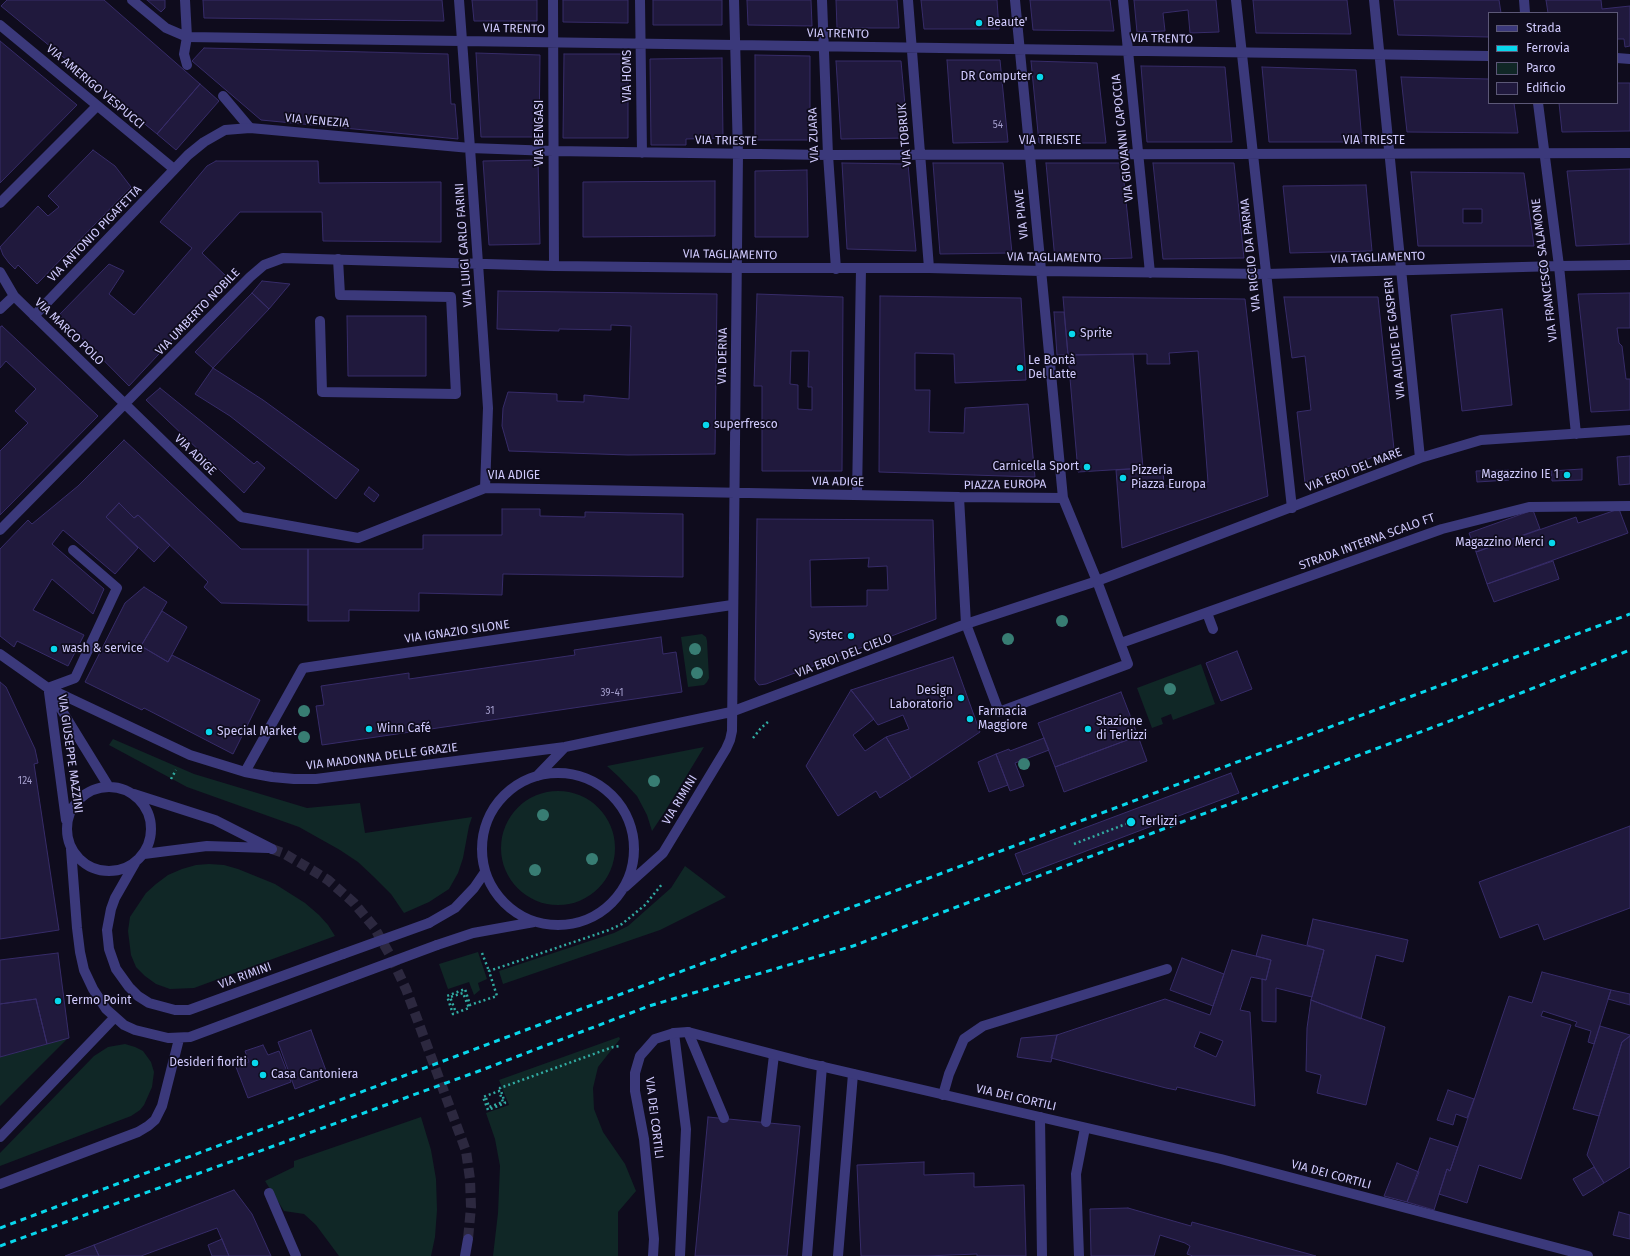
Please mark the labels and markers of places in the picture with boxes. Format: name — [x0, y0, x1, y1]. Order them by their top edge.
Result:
place label: Beaute' — [987, 16, 1027, 30]
marker: Beaute' — [974, 18, 984, 28]
place label: DR Computer — [961, 70, 1032, 84]
marker: DR Computer — [1035, 72, 1045, 82]
place label: Sprite — [1080, 327, 1112, 341]
marker: Sprite — [1067, 329, 1077, 339]
place label: Le Bontà Del Latte — [1028, 354, 1076, 382]
marker: Le Bontà Del Latte — [1015, 363, 1025, 373]
place label: superfresco — [714, 418, 778, 432]
marker: superfresco — [701, 420, 711, 430]
place label: Carnicella Sport — [992, 460, 1079, 474]
marker: Carnicella Sport — [1082, 462, 1092, 472]
place label: Pizzeria Piazza Europa — [1131, 464, 1206, 492]
place label: Magazzino IE 1 — [1481, 468, 1559, 482]
marker: Magazzino IE 1 — [1562, 470, 1572, 480]
marker: Pizzeria Piazza Europa — [1118, 473, 1128, 483]
place label: Magazzino Merci — [1455, 536, 1544, 550]
marker: Magazzino Merci — [1547, 538, 1557, 548]
place label: Systec — [809, 629, 843, 643]
marker: Systec — [846, 631, 856, 641]
place label: wash & service — [62, 642, 143, 656]
marker: wash & service — [49, 644, 59, 654]
place label: Design Laboratorio — [890, 684, 953, 712]
marker: Design Laboratorio — [956, 693, 966, 703]
place label: Farmacia Maggiore — [978, 705, 1027, 733]
marker: Farmacia Maggiore — [965, 714, 975, 724]
place label: Stazione di Terlizzi — [1096, 715, 1147, 743]
place label: Winn Café — [377, 722, 431, 736]
marker: Winn Café — [364, 724, 374, 734]
marker: Stazione di Terlizzi — [1083, 724, 1093, 734]
place label: Special Market — [217, 725, 297, 739]
marker: Special Market — [204, 727, 214, 737]
place label: Terlizzi — [1140, 815, 1177, 829]
marker: Terlizzi — [1125, 816, 1137, 828]
place label: Termo Point — [66, 994, 132, 1008]
marker: Termo Point — [53, 996, 63, 1006]
place label: Desideri fioriti — [169, 1056, 247, 1070]
marker: Desideri fioriti — [250, 1058, 260, 1068]
place label: Casa Cantoniera — [271, 1068, 358, 1082]
marker: Casa Cantoniera — [258, 1070, 268, 1080]

